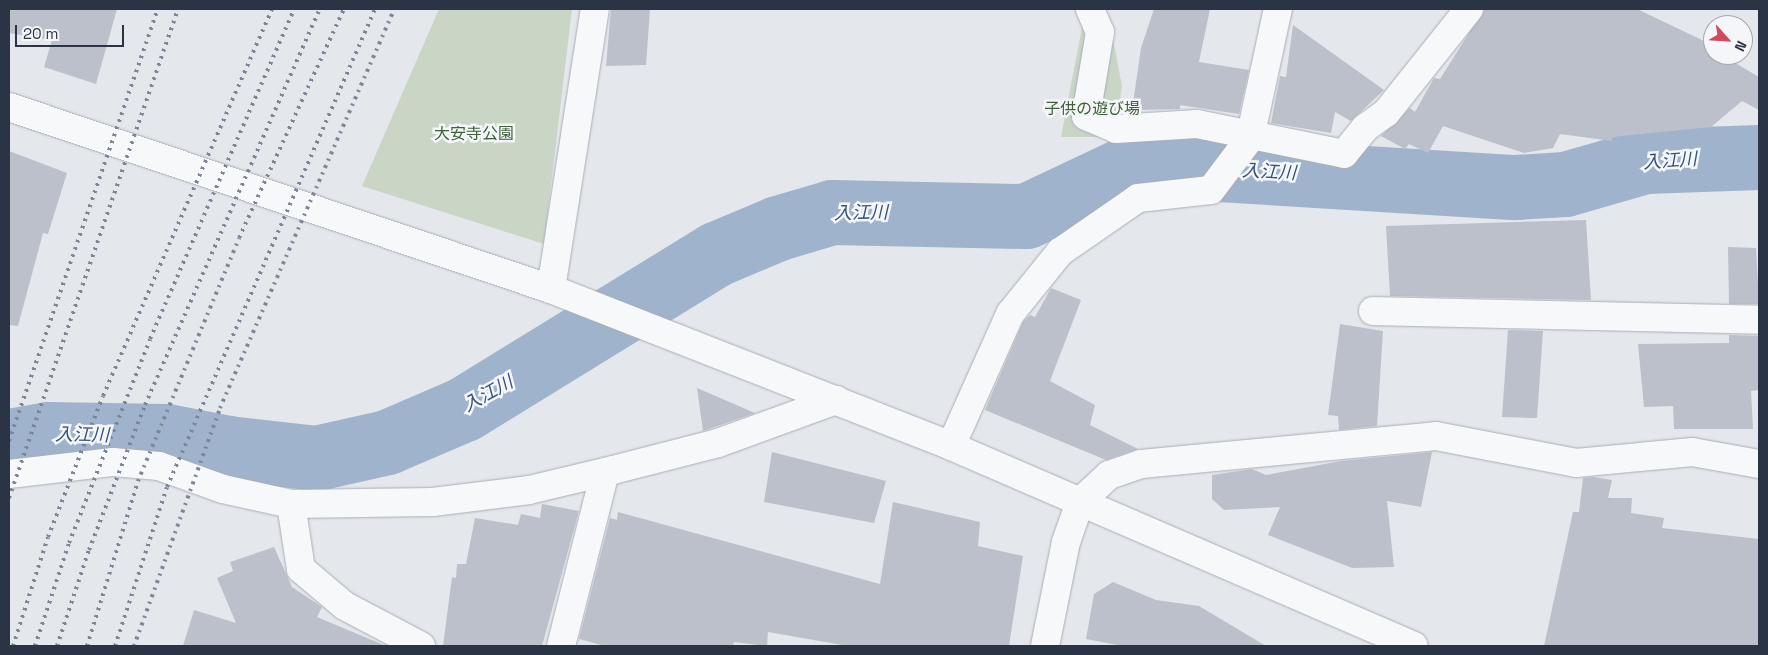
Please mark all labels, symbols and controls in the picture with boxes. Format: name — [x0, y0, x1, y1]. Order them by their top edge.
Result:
scale bar — [18, 15, 126, 47]
north arrow — [1703, 15, 1753, 65]
text: 20 m — [23, 24, 58, 43]
text: N — [1730, 38, 1751, 54]
park label: 子供の遊び場 — [1044, 99, 1140, 119]
park label: 大安寺公園 — [434, 124, 514, 144]
water label: 入江川 — [1642, 148, 1698, 174]
water label: 入江川 — [1241, 160, 1297, 184]
water label: 入江川 — [834, 202, 888, 224]
water label: 入江川 — [459, 371, 517, 417]
water label: 入江川 — [55, 424, 109, 446]

